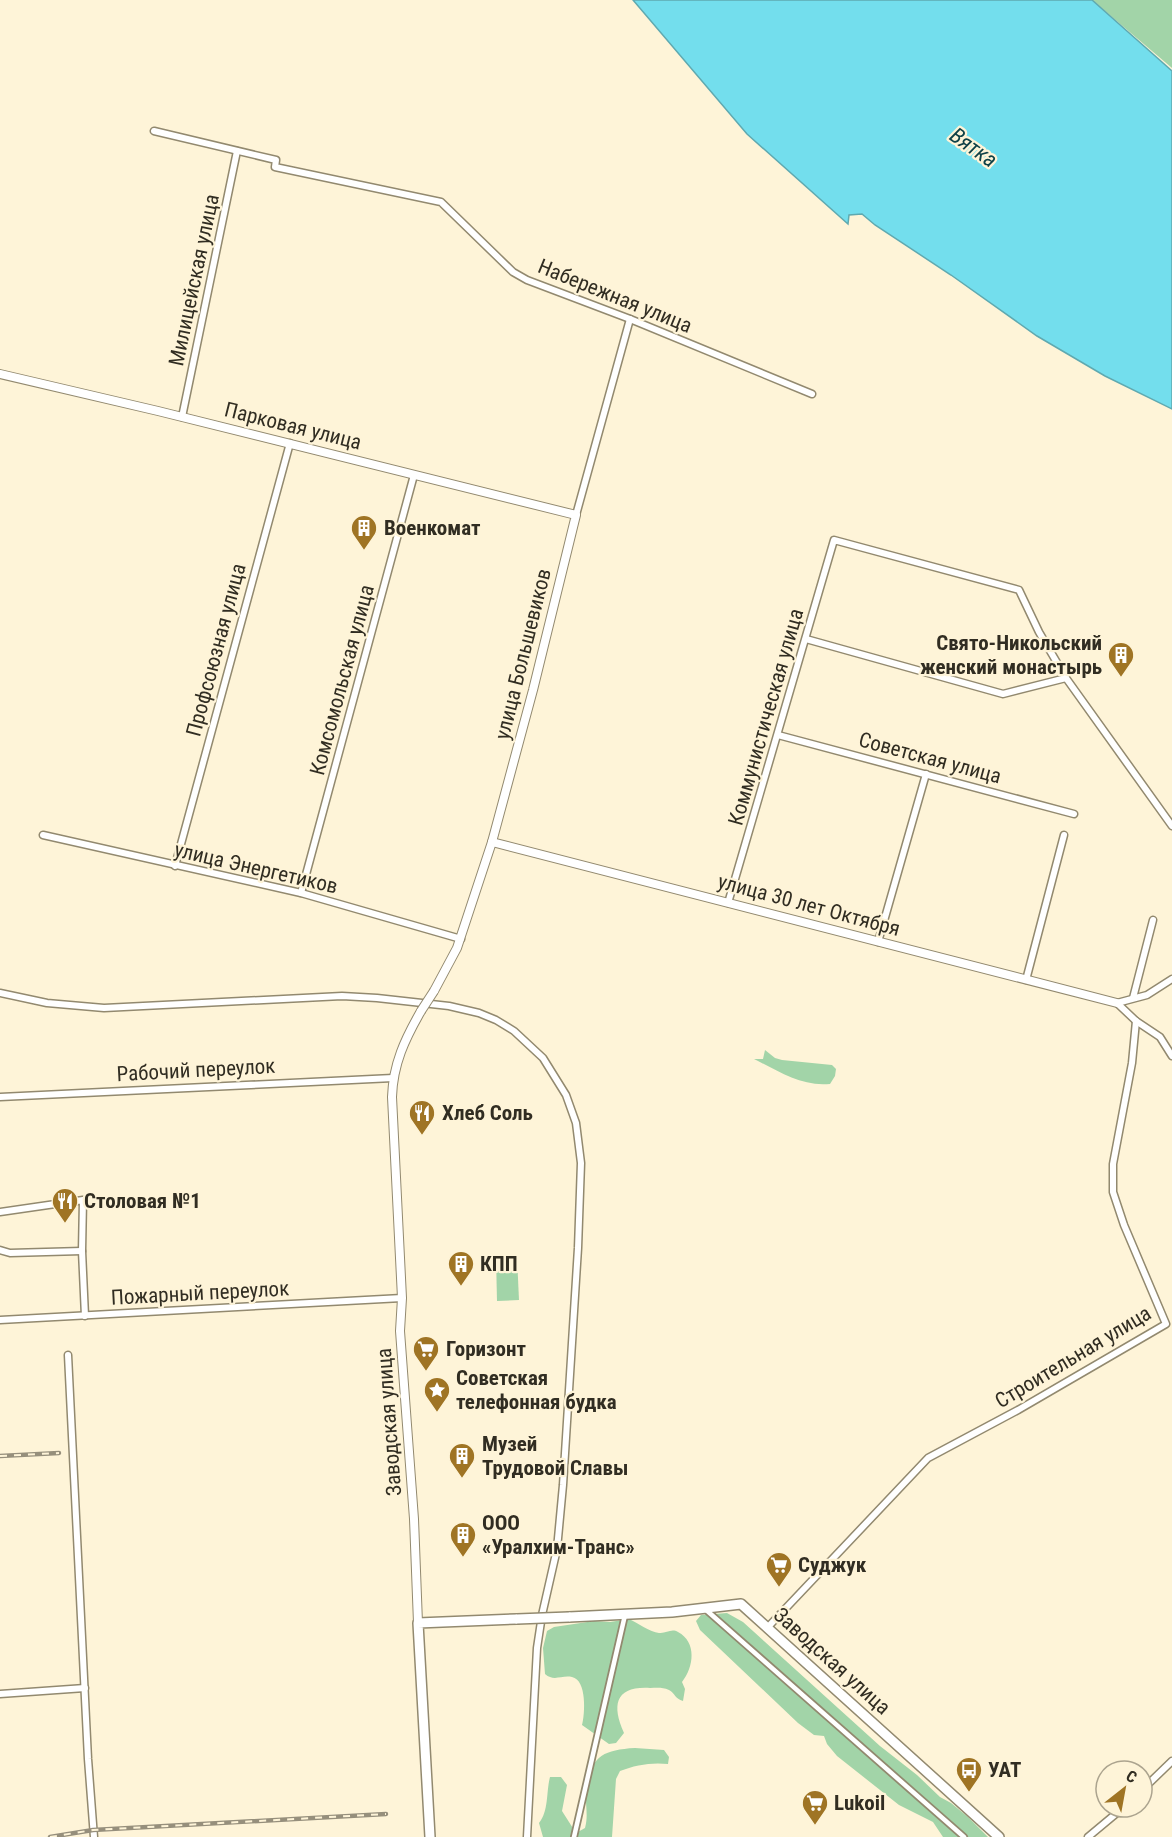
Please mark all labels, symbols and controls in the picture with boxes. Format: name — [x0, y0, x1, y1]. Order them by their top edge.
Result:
water label: Вятка — [945, 122, 1002, 172]
street label: Милицейская улица — [164, 192, 224, 368]
street label: Набережная улица — [535, 254, 695, 338]
street label: Парковая улица — [222, 397, 364, 455]
building icon: Военкомат — [349, 513, 379, 551]
place label: Военкомат — [384, 516, 481, 540]
street label: Профсоюзная улица — [181, 561, 251, 739]
street label: улица Большевиков — [490, 566, 556, 742]
street label: Комсомольская улица — [305, 582, 379, 778]
street label: Коммунистическая улица — [724, 606, 808, 828]
place label: Свято-Никольский женский монастырь — [920, 631, 1102, 679]
building icon: Свято-Никольский женский монастырь — [1106, 640, 1136, 678]
street label: Советская улица — [856, 727, 1004, 789]
street label: улица Энергетиков — [172, 838, 340, 898]
street label: улица 30 лет Октября — [715, 869, 903, 941]
street label: Рабочий переулок — [116, 1054, 276, 1086]
restaurant icon: Хлеб Соль — [407, 1098, 437, 1136]
place label: Хлеб Соль — [442, 1101, 533, 1125]
restaurant icon: Столовая №1 — [50, 1186, 80, 1224]
place label: Столовая №1 — [84, 1189, 201, 1213]
building icon: КПП — [446, 1249, 476, 1287]
place label: КПП — [480, 1252, 518, 1276]
street label: Пожарный переулок — [110, 1276, 290, 1310]
street label: Строительная улица — [991, 1301, 1155, 1413]
supermarket icon: Горизонт — [411, 1334, 441, 1372]
place label: Горизонт — [446, 1337, 526, 1361]
street label: Заводская улица — [372, 1347, 406, 1497]
place label: Советская телефонная будка — [456, 1366, 617, 1414]
place icon: Советская телефонная будка — [422, 1375, 452, 1413]
place label: Музей Трудовой Славы — [482, 1432, 628, 1480]
building icon: Музей Трудовой Славы — [447, 1441, 477, 1479]
place label: ООО «Уралхим-Транс» — [482, 1511, 635, 1559]
building icon: ООО «Уралхим-Транс» — [448, 1520, 478, 1558]
supermarket icon: Суджук — [764, 1550, 794, 1588]
place label: Суджук — [798, 1553, 867, 1577]
street label: Заводская улица — [769, 1603, 895, 1719]
bus stop icon: УАТ — [954, 1755, 984, 1793]
place label: УАТ — [988, 1758, 1021, 1782]
north arrow — [1094, 1759, 1154, 1819]
text: С — [1123, 1766, 1140, 1787]
supermarket icon: Lukoil — [800, 1788, 830, 1826]
place label: Lukoil — [834, 1791, 885, 1815]

